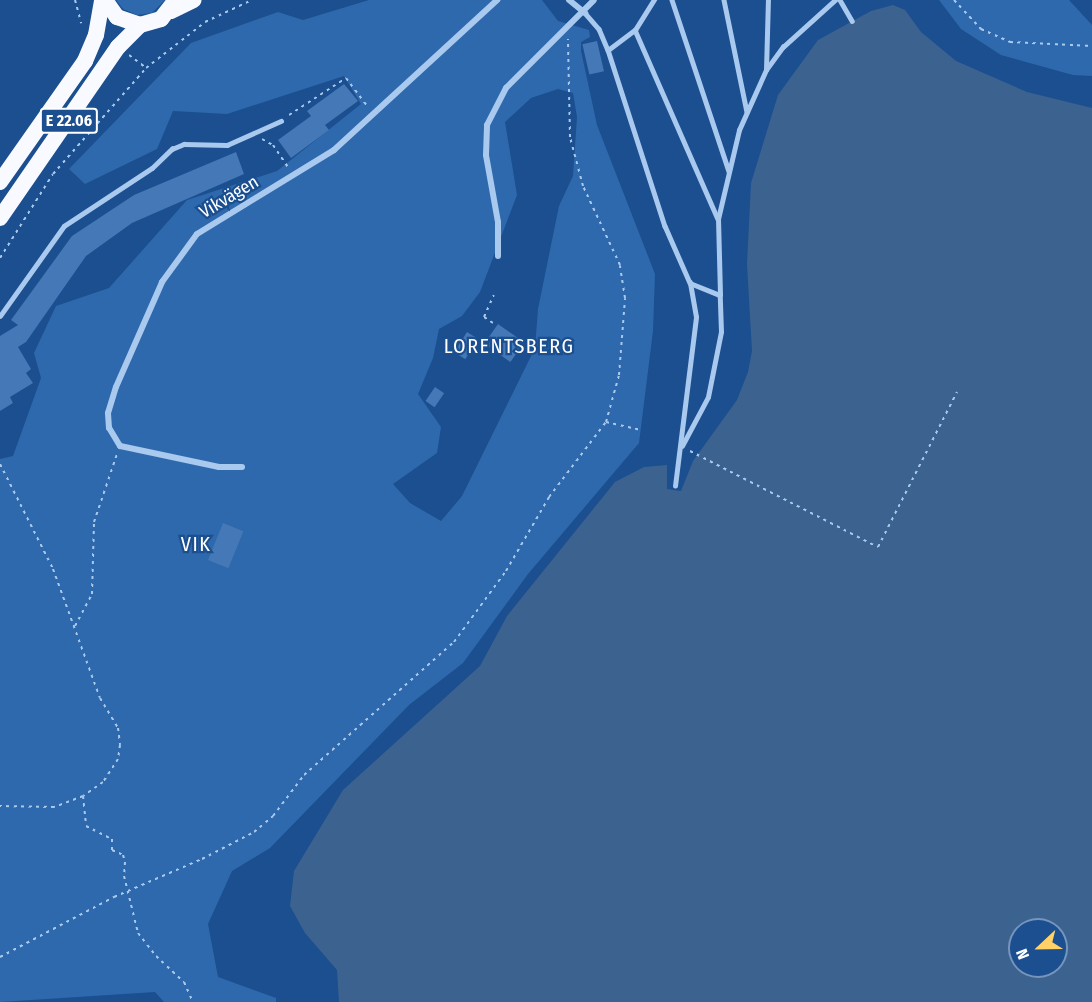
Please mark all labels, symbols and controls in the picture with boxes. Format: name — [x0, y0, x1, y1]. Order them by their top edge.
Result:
road number: E 22.06 — [39, 108, 99, 134]
street label: Vikvägen — [196, 171, 262, 223]
district label: LORENTSBERG — [444, 334, 574, 358]
district label: VIK — [181, 532, 211, 556]
north arrow — [1008, 918, 1068, 978]
text: N — [1012, 946, 1033, 962]

